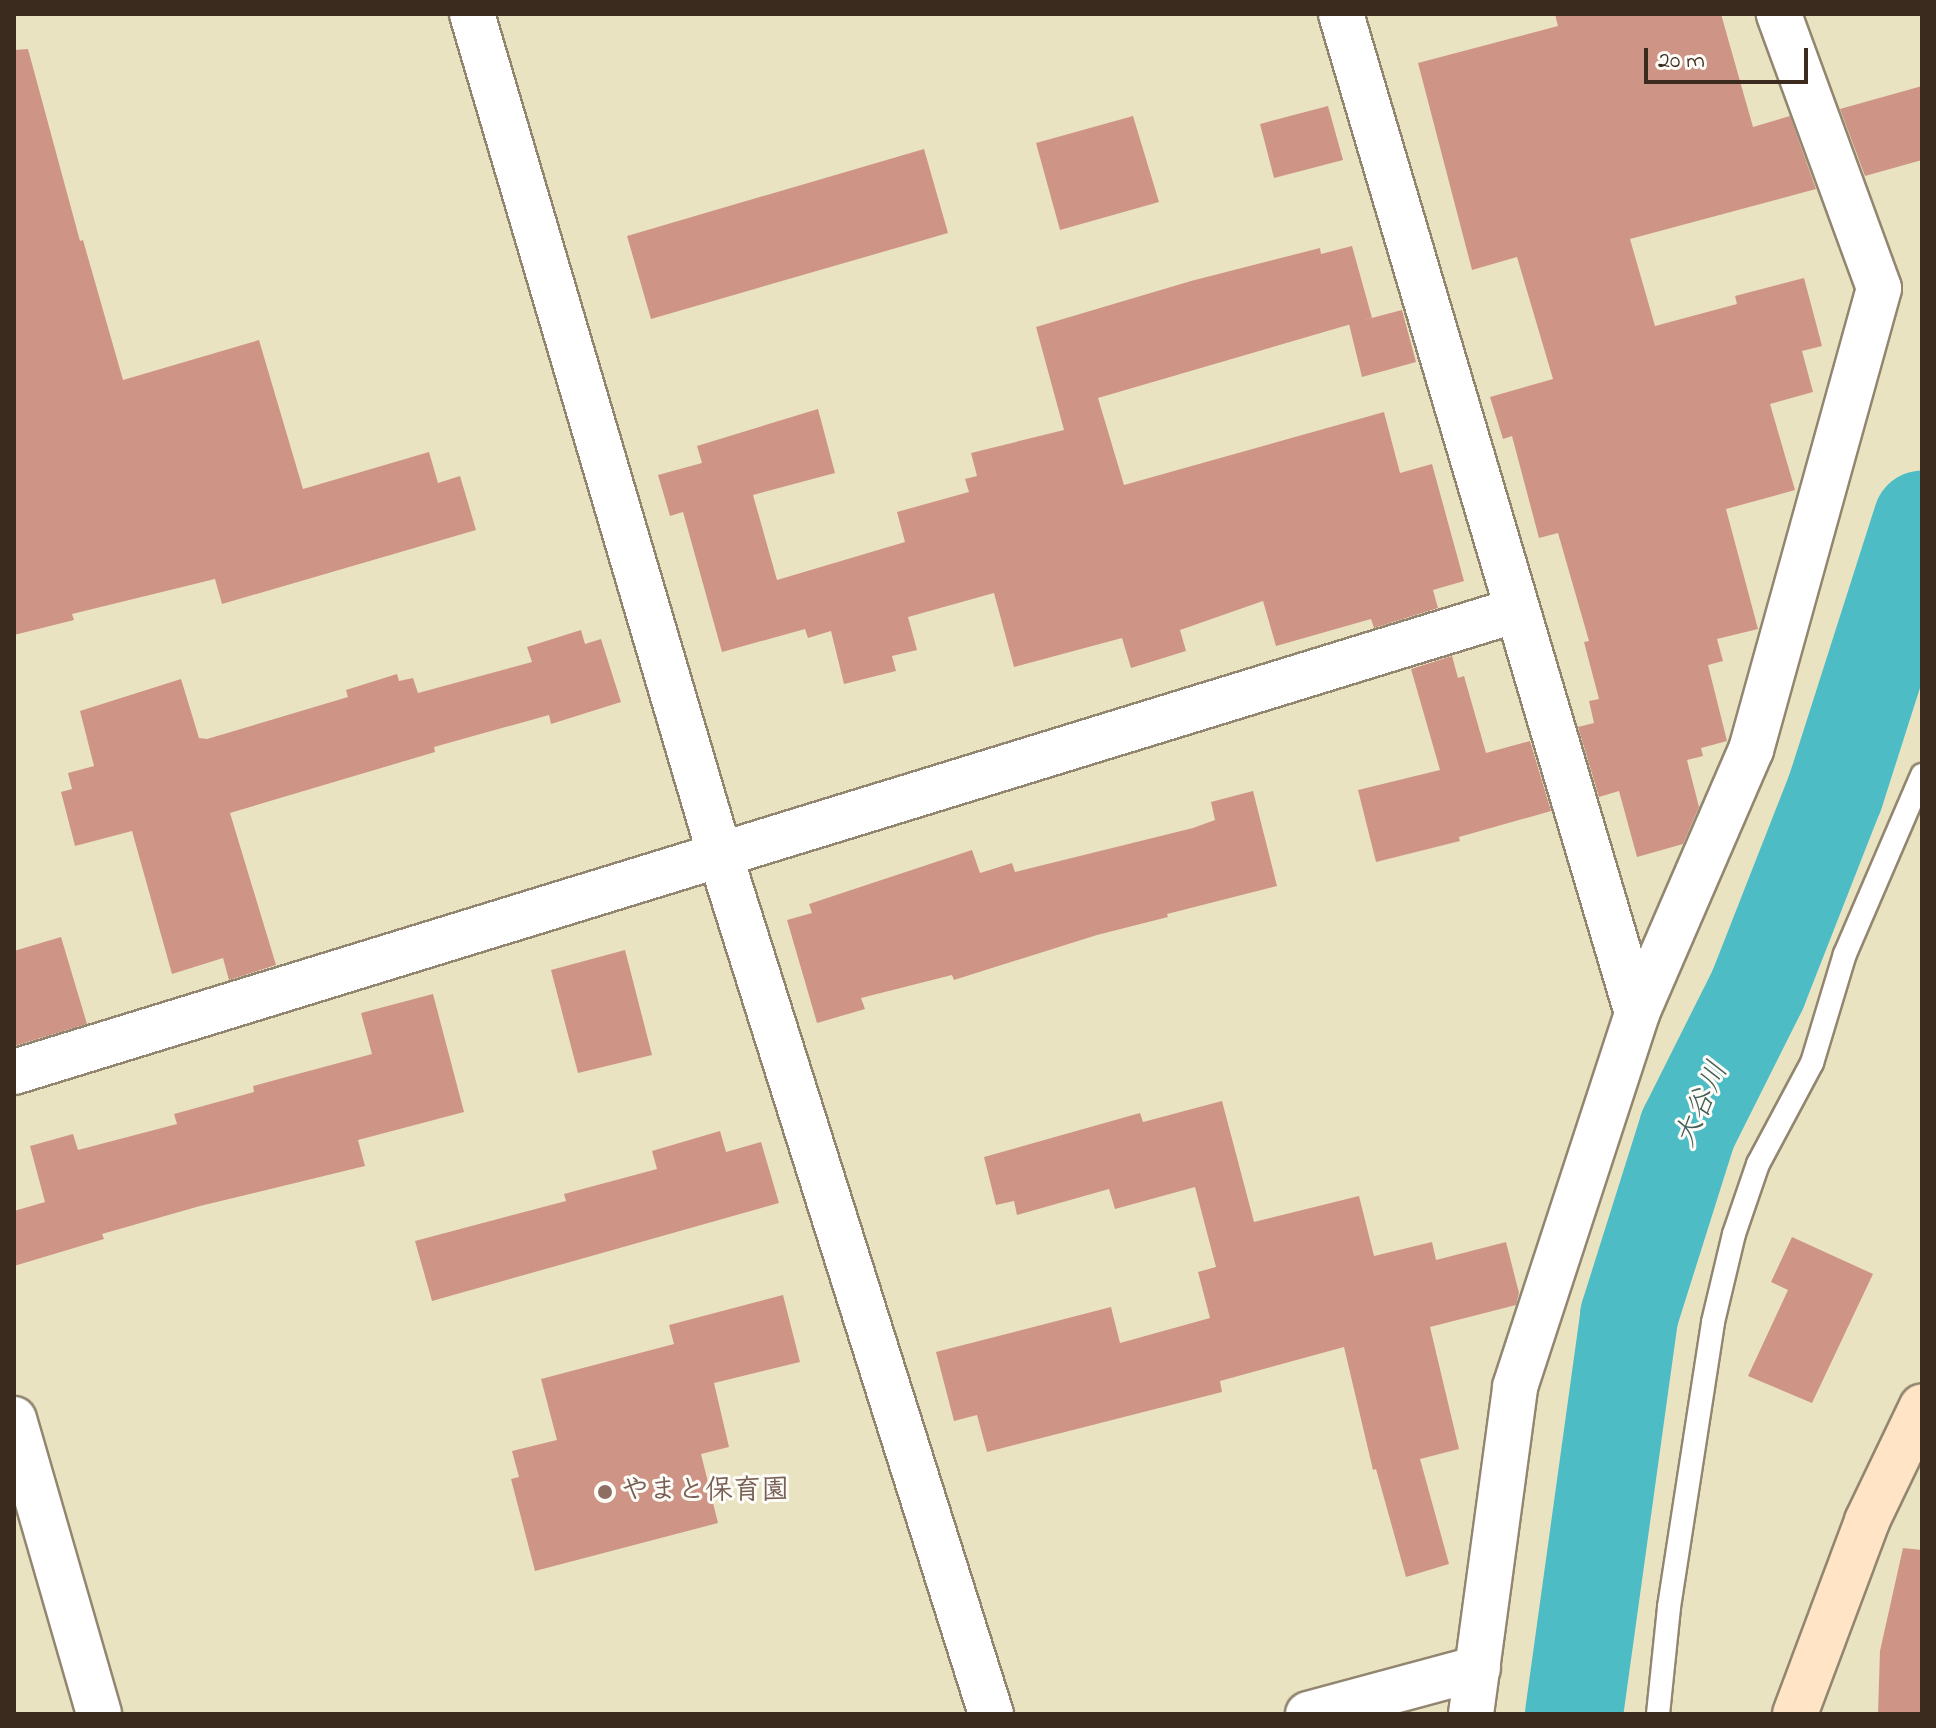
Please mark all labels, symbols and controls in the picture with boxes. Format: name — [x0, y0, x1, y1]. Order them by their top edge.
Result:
scale bar — [1648, 32, 1812, 82]
text: 20 m — [1658, 44, 1705, 79]
water label: 大谷川 — [1668, 1057, 1738, 1153]
place label: やまと保育園 — [621, 1475, 789, 1509]
marker: やまと保育園 — [596, 1483, 614, 1501]

